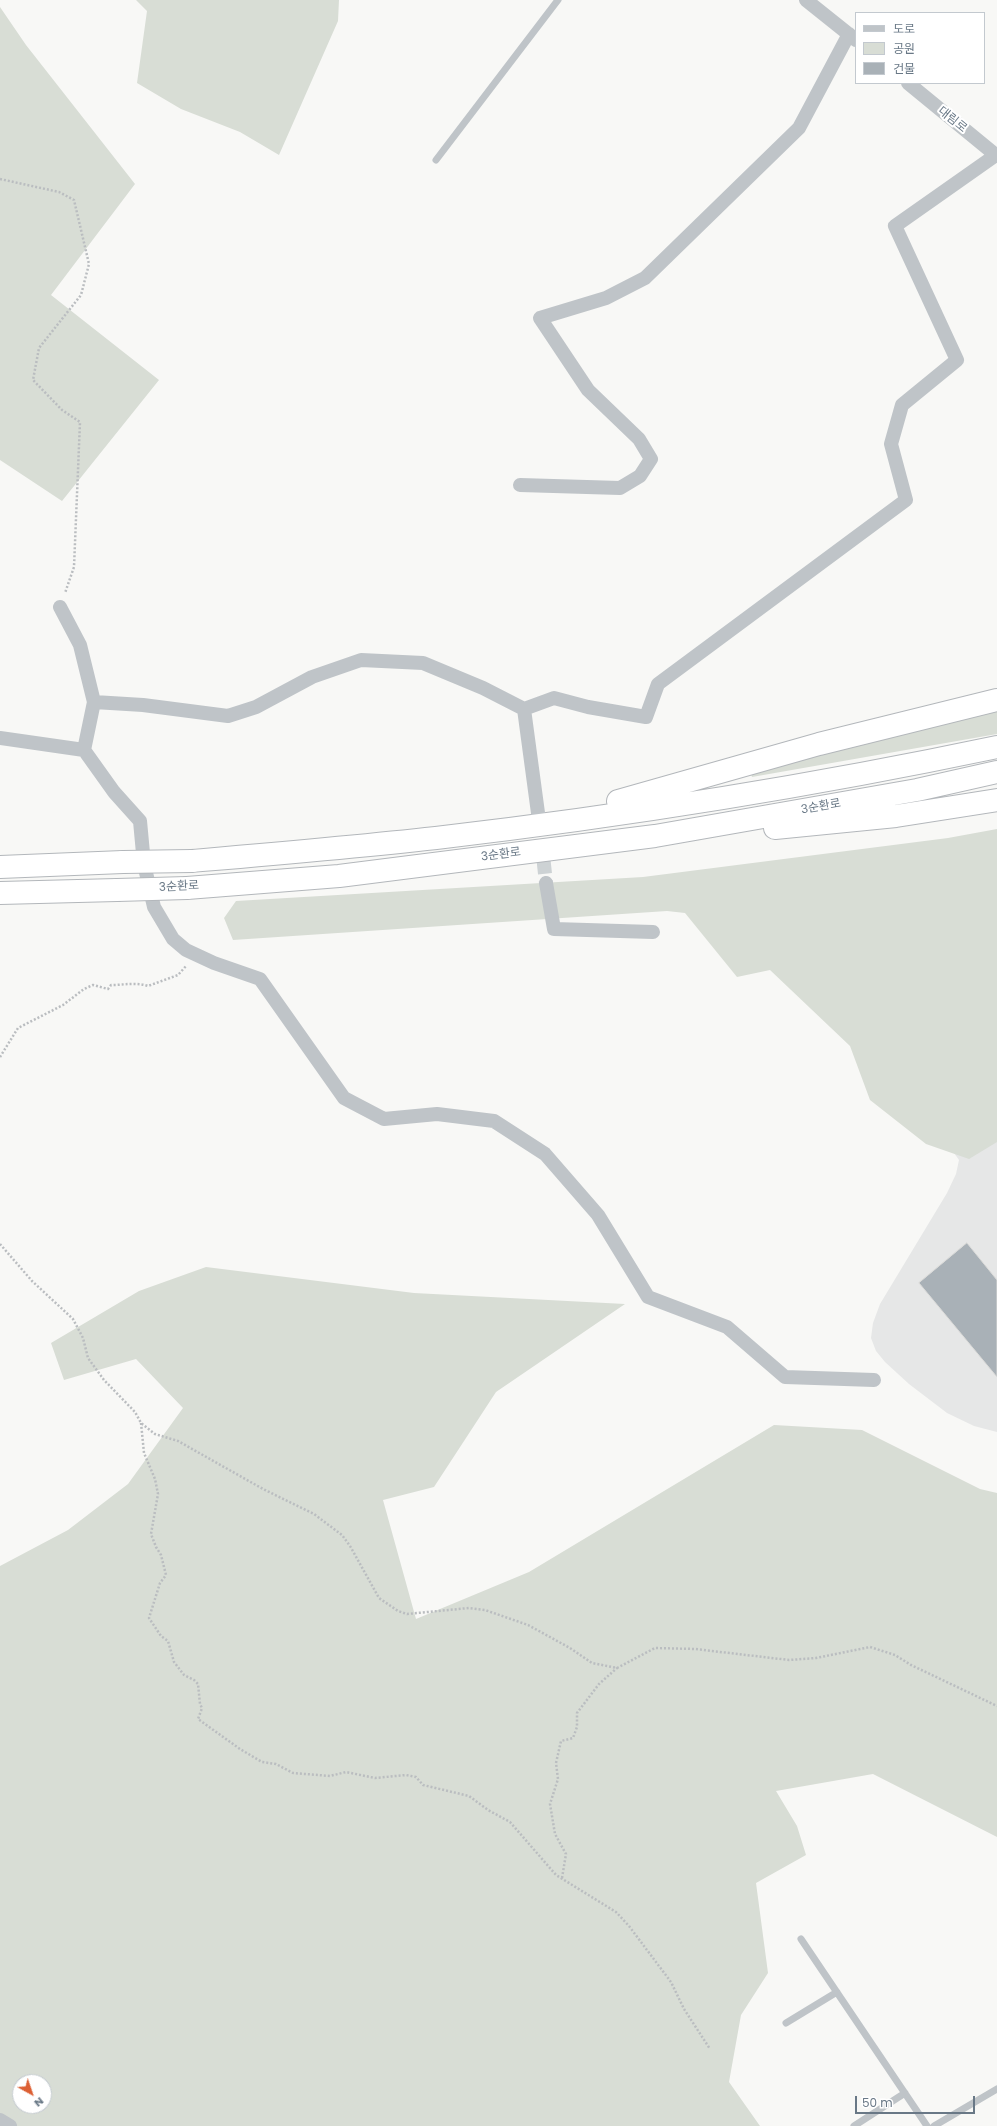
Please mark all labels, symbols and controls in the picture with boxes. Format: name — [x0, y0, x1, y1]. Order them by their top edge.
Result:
legend — [855, 12, 985, 84]
text: 도로 — [893, 20, 915, 37]
text: 공원 — [893, 40, 915, 57]
text: 건물 — [893, 60, 915, 77]
street label: 대림로 — [935, 104, 969, 136]
street label: 3순환로 — [800, 796, 842, 818]
street label: 3순환로 — [480, 845, 522, 865]
street label: 3순환로 — [159, 879, 199, 895]
north arrow — [12, 2074, 52, 2114]
scale bar — [857, 2088, 977, 2114]
text: N — [31, 2094, 47, 2111]
text: 50 m — [862, 2094, 893, 2111]

